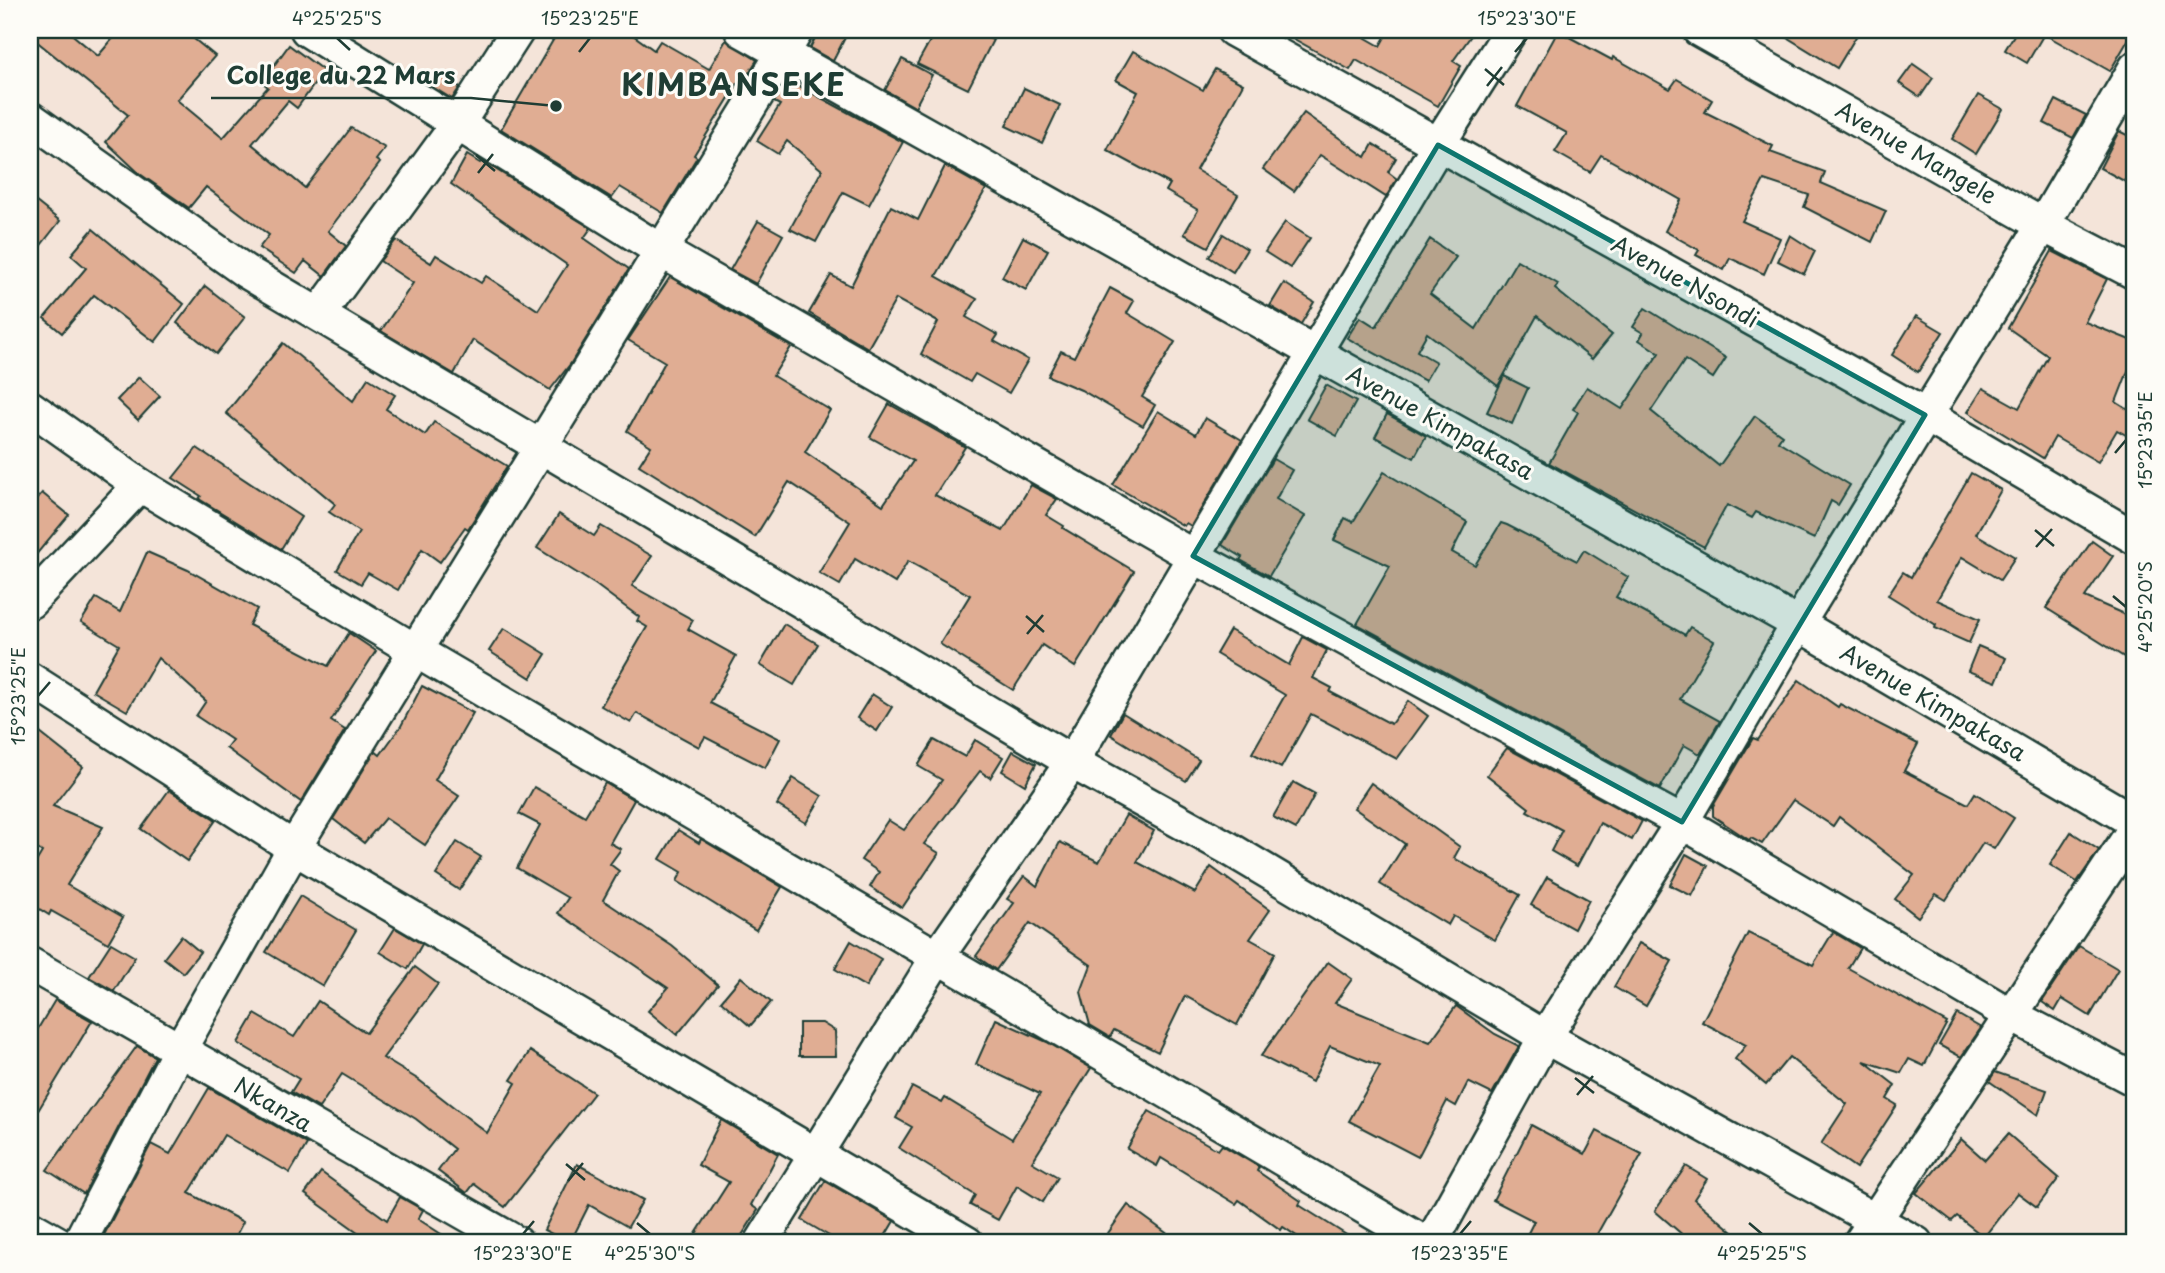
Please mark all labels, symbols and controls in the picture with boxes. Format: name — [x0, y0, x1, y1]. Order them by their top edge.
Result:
text: 4°25'25"S — [292, 4, 382, 31]
text: 15°23'25"E — [541, 4, 639, 31]
text: 15°23'30"E — [1477, 4, 1577, 31]
callout: College du 22 Mars — [211, 53, 471, 98]
text: College du 22 Mars — [226, 56, 456, 92]
district label: KIMBANSEKE — [621, 61, 847, 106]
street label: Avenue Mangele — [1830, 91, 2004, 212]
street label: Avenue Nsondi — [1606, 226, 1766, 336]
street label: Avenue Kimpakasa — [1341, 356, 1541, 488]
text: 15°23'35"E — [2131, 391, 2158, 489]
text: 4°25'20"S — [2131, 561, 2158, 653]
street label: Avenue Kimpakasa — [1834, 634, 2034, 769]
text: 15°23'25"E — [4, 647, 31, 745]
street label: Nkanza — [228, 1067, 320, 1141]
text: 15°23'30"E — [473, 1239, 573, 1266]
text: 4°25'30"S — [604, 1239, 696, 1266]
text: 15°23'35"E — [1411, 1239, 1509, 1266]
text: 4°25'25"S — [1717, 1239, 1807, 1266]

